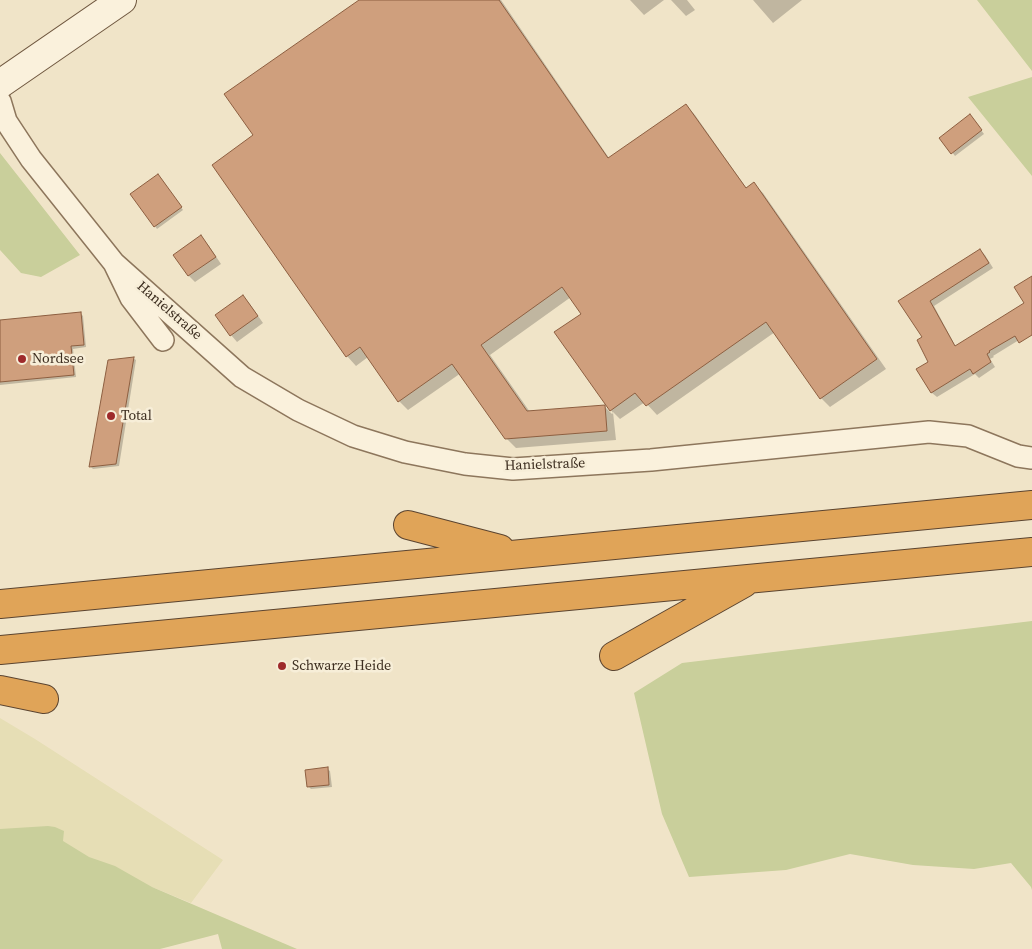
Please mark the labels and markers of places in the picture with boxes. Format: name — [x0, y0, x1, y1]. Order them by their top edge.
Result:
place label: Nordsee — [32, 351, 84, 367]
marker: Nordsee — [16, 353, 28, 365]
place label: Total — [121, 408, 152, 424]
marker: Total — [105, 410, 117, 422]
place label: Schwarze Heide — [292, 658, 391, 674]
marker: Schwarze Heide — [276, 660, 288, 672]

